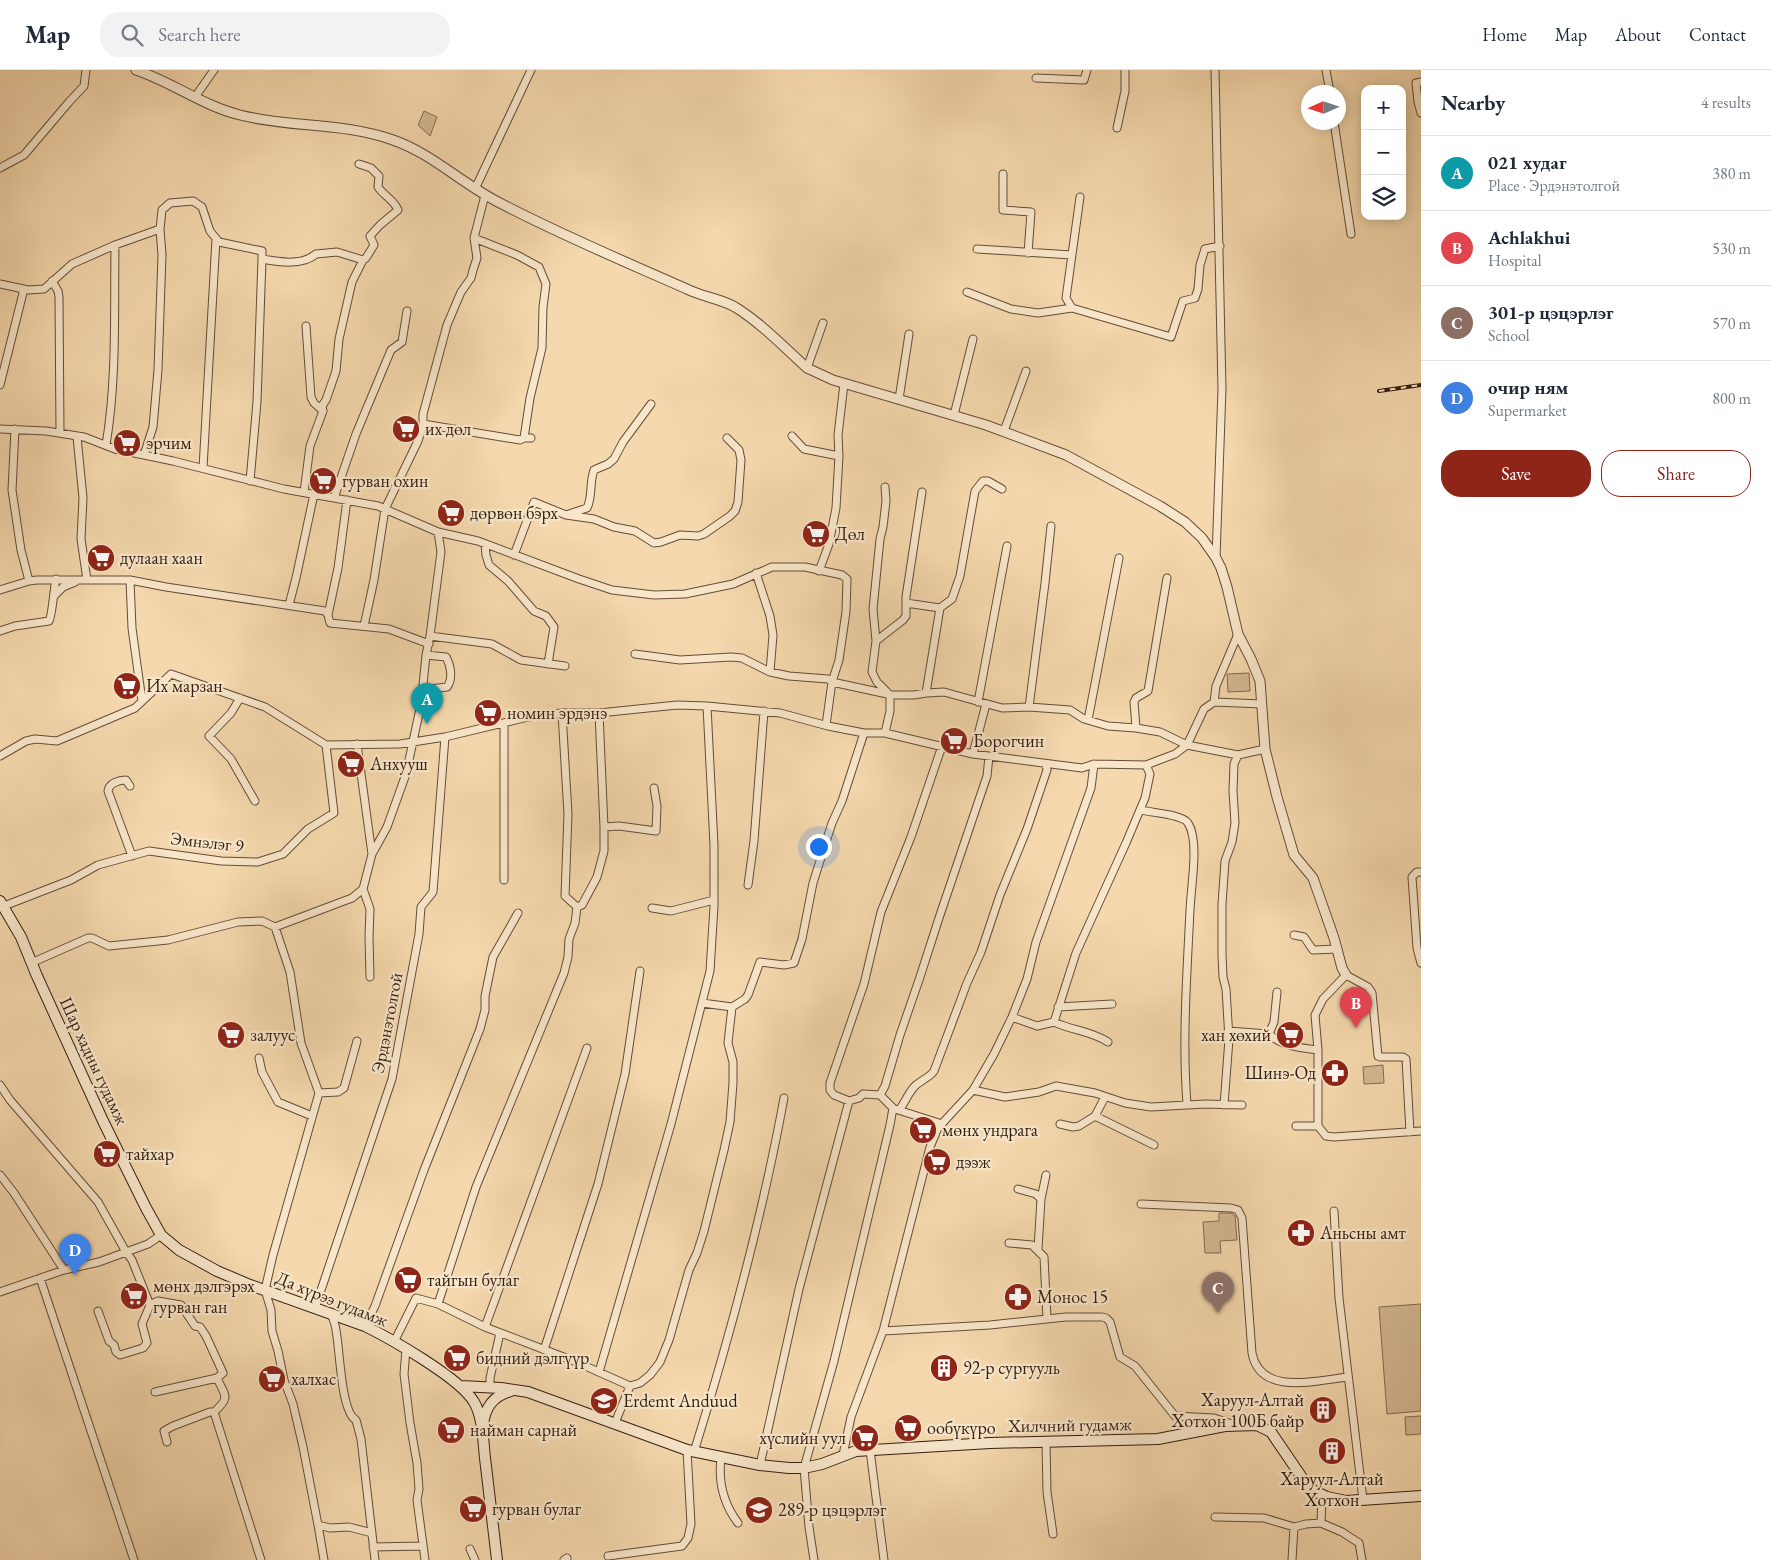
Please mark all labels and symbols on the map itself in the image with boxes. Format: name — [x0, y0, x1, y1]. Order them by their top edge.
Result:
north arrow — [1301, 85, 1346, 130]
supermarket icon: их дөл — [391, 414, 421, 444]
place label: их дөл — [425, 417, 471, 440]
supermarket icon: эрчим — [112, 428, 142, 458]
place label: эрчим — [146, 431, 192, 454]
supermarket icon: гурван охин — [308, 466, 338, 496]
place label: гурван охин — [342, 469, 428, 492]
supermarket icon: дөрвөн бэрх — [436, 498, 466, 528]
place label: дөрвөн бэрх — [470, 501, 558, 524]
supermarket icon: Дөл — [801, 519, 831, 549]
place label: Дөл — [835, 522, 865, 545]
supermarket icon: дулаан хаан — [86, 543, 116, 573]
place label: дулаан хаан — [120, 546, 203, 569]
supermarket icon: Их марзан — [112, 671, 142, 701]
place label: Их марзан — [146, 674, 223, 697]
pin: A — [411, 683, 443, 724]
supermarket icon: номин эрдэнэ — [473, 698, 503, 728]
place label: номин эрдэнэ — [507, 701, 607, 724]
supermarket icon: Борогчин — [939, 726, 969, 756]
place label: Борогчин — [973, 729, 1044, 752]
supermarket icon: Анхууш — [336, 749, 366, 779]
place label: Анхууш — [369, 752, 428, 775]
street label: Эмнэлэг 9 — [169, 826, 245, 857]
your location — [806, 834, 832, 860]
street label: Эрдэнэтолгой — [365, 970, 408, 1075]
pin: B — [1340, 987, 1372, 1028]
street label: Шар хадны гудамж — [55, 993, 134, 1129]
supermarket icon: залуус — [216, 1020, 246, 1050]
supermarket icon: хан хөхий — [1275, 1020, 1305, 1050]
place label: залуус — [250, 1023, 295, 1046]
place label: хан хөхий — [1201, 1023, 1271, 1046]
pharmacy icon: Шинэ-Од — [1320, 1058, 1350, 1088]
place label: Шинэ-Од — [1245, 1061, 1316, 1084]
supermarket icon: мөнх ундрага — [908, 1115, 938, 1145]
place label: мөнх ундрага — [942, 1118, 1039, 1141]
supermarket icon: тайхар — [92, 1139, 122, 1169]
place label: тайхар — [126, 1142, 174, 1165]
supermarket icon: дээж — [922, 1147, 952, 1177]
place label: дээж — [956, 1150, 991, 1173]
pharmacy icon: Аньсны амт — [1286, 1218, 1316, 1248]
place label: Аньсны амт — [1319, 1221, 1407, 1244]
pin: D — [59, 1234, 91, 1275]
supermarket icon: тайгын булаг — [393, 1265, 423, 1295]
street label: Да хүрээ гудамж — [273, 1266, 392, 1332]
place label: тайгын булаг — [427, 1268, 520, 1291]
pin: C — [1202, 1272, 1234, 1313]
place label: мөнх дэлгэрэх гурван ган — [153, 1274, 255, 1318]
supermarket icon: мөнх дэлгэрэх гурван ган — [119, 1281, 149, 1311]
pharmacy icon: Монос 15 — [1003, 1282, 1033, 1312]
place label: Монос 15 — [1037, 1285, 1108, 1308]
supermarket icon: бидний дэлгүүр — [442, 1343, 472, 1373]
place label: бидний дэлгүүр — [476, 1346, 589, 1369]
building icon: 92-р сургууль — [929, 1353, 959, 1383]
place label: 92-р сургууль — [963, 1356, 1060, 1379]
supermarket icon: халхас — [257, 1364, 287, 1394]
place label: халхас — [291, 1367, 336, 1390]
school or university icon: Erdemt Anduud — [589, 1386, 619, 1416]
place label: Харуул-Алтай Хотхон 100Б байр — [1171, 1388, 1304, 1432]
place label: Erdemt Anduud — [623, 1389, 739, 1412]
building icon: Харуул-Алтай Хотхон 100Б байр — [1308, 1395, 1338, 1425]
street label: Хилчний гудамж — [1007, 1412, 1133, 1437]
supermarket icon: ообүкүро — [893, 1413, 923, 1443]
supermarket icon: найман сарнай — [436, 1415, 466, 1445]
place label: ообүкүро — [927, 1416, 996, 1439]
place label: найман сарнай — [470, 1418, 578, 1441]
supermarket icon: хүслийн уул — [850, 1423, 880, 1453]
place label: хүслийн уул — [759, 1426, 846, 1449]
building icon: Харуул-Алтай Хотхон — [1317, 1436, 1347, 1466]
place label: Харуул-Алтай Хотхон — [1280, 1467, 1384, 1511]
supermarket icon: гурван булаг — [458, 1494, 488, 1524]
school or university icon: 289-р цэцэрлэг — [744, 1495, 774, 1525]
place label: гурван булаг — [492, 1497, 582, 1520]
place label: 289-р цэцэрлэг — [778, 1498, 887, 1521]

